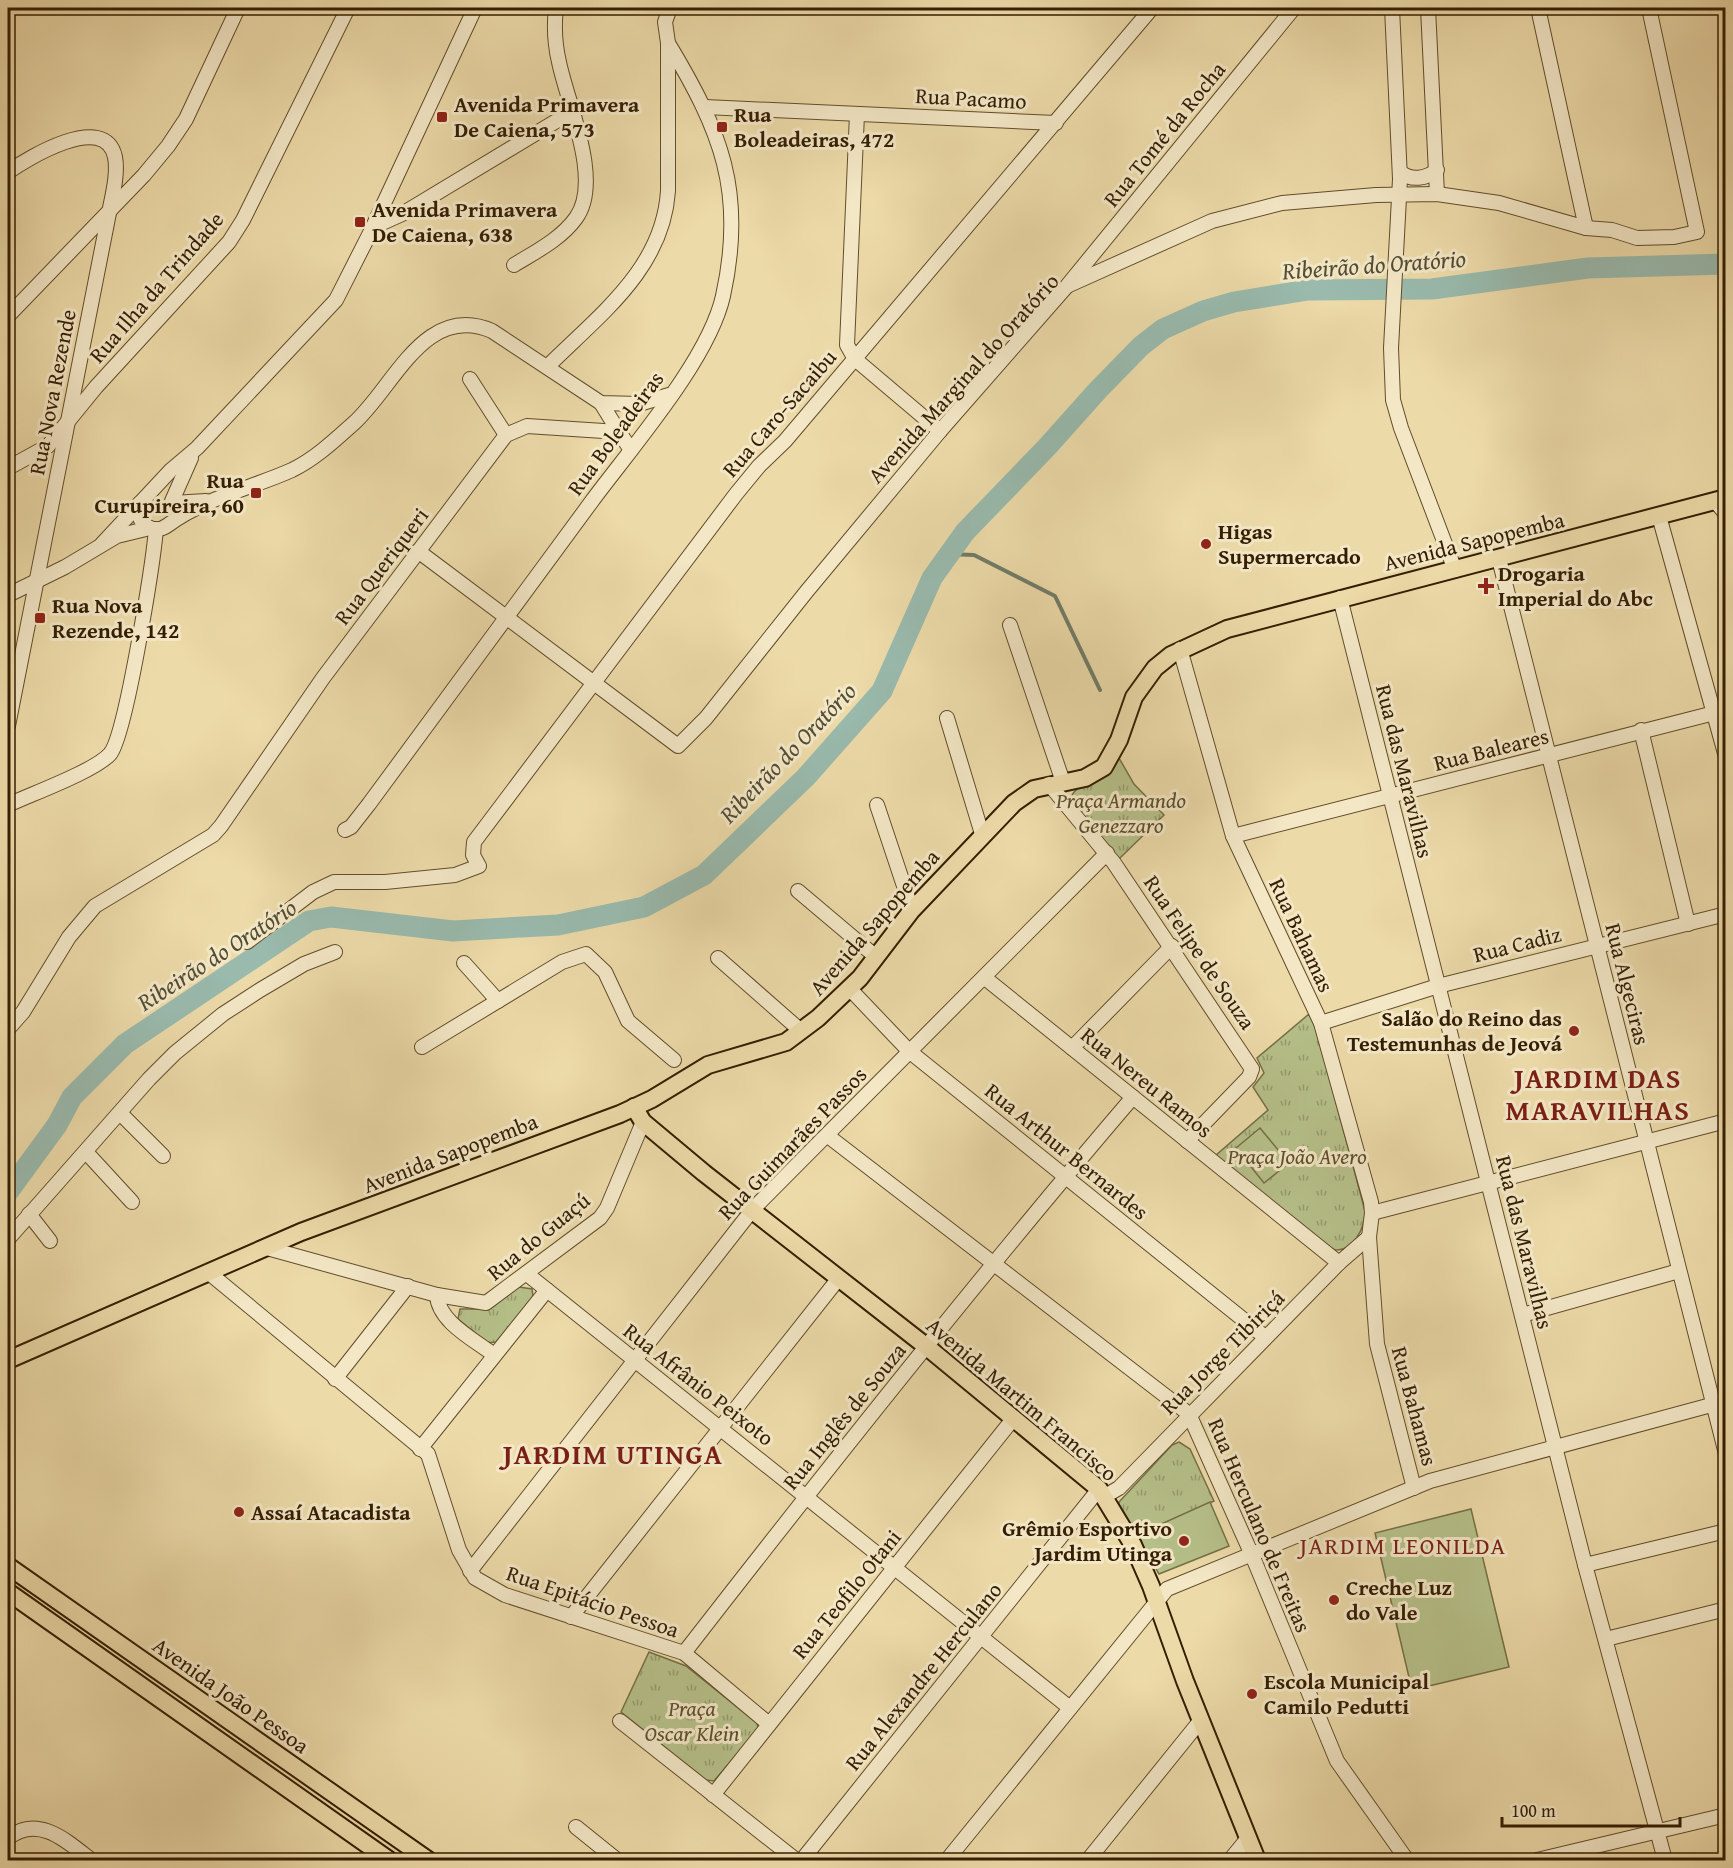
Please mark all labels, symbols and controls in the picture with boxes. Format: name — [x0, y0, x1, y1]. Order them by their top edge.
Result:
street label: Rua Tomé da Rocha — [1095, 54, 1233, 214]
street label: Rua Pacamo — [915, 79, 1027, 117]
place label: Avenida Primavera De Caiena, 573 — [454, 88, 640, 145]
place label: Rua Boleadeiras, 472 — [734, 98, 894, 155]
marker: Avenida Primavera De Caiena, 573 — [435, 110, 449, 124]
marker: Rua Boleadeiras, 472 — [715, 120, 729, 134]
place label: Avenida Primavera De Caiena, 638 — [372, 193, 558, 250]
street label: Rua Ilha da Trindade — [81, 204, 231, 370]
marker: Avenida Primavera De Caiena, 638 — [353, 215, 367, 229]
water label: Ribeirão do Oratório — [1280, 241, 1467, 288]
street label: Avenida Marginal do Oratório — [860, 266, 1066, 490]
street label: Rua Nova Rezende — [20, 306, 84, 478]
street label: Rua Caro-Sacaibu — [714, 342, 844, 484]
street label: Rua Boleadeiras — [559, 364, 671, 502]
place label: Rua Curupireira, 60 — [94, 464, 245, 521]
marker: Rua Curupireira, 60 — [249, 486, 263, 500]
street label: Rua Queriqueri — [326, 501, 436, 631]
street label: Avenida Sapopemba — [1381, 503, 1568, 579]
place label: Higas Supermercado — [1218, 515, 1361, 572]
marker: Higas Supermercado — [1199, 537, 1213, 551]
place label: Drogaria Imperial do Abc — [1498, 557, 1653, 614]
marker: Drogaria Imperial do Abc — [1479, 579, 1493, 593]
place label: Rua Nova Rezende, 142 — [52, 589, 179, 646]
marker: Rua Nova Rezende, 142 — [33, 611, 47, 625]
water label: Ribeirão do Oratório — [710, 674, 864, 832]
street label: Rua das Maravilhas — [1368, 681, 1442, 861]
street label: Rua Baleares — [1430, 719, 1552, 779]
park label: Praça Armando Genezzaro — [1055, 784, 1186, 841]
street label: Avenida Sapopemba — [801, 841, 947, 1002]
street label: Rua Felipe de Souza — [1136, 868, 1264, 1036]
street label: Rua Bahamas — [1262, 873, 1342, 997]
water label: Ribeirão do Oratório — [129, 890, 303, 1020]
street label: Rua Cadiz — [1470, 918, 1565, 970]
street label: Rua Algeciras — [1597, 920, 1659, 1048]
place label: Salão do Reino das Testemunhas de Jeová — [1347, 1002, 1563, 1059]
street label: Rua Nereu Ramos — [1074, 1019, 1220, 1145]
marker: Salão do Reino das Testemunhas de Jeová — [1567, 1024, 1581, 1038]
district label: JARDIM DAS MARAVILHAS — [1506, 1057, 1690, 1130]
street label: Rua Guimarães Passos — [710, 1059, 874, 1227]
street label: Rua Arthur Bernardes — [978, 1075, 1156, 1227]
street label: Avenida Sapopemba — [358, 1105, 543, 1201]
park label: Praça João Avero — [1226, 1140, 1367, 1172]
street label: Rua das Maravilhas — [1488, 1152, 1562, 1332]
street label: Rua do Guaçú — [480, 1184, 597, 1288]
street label: Rua Jorge Tibiriçá — [1152, 1282, 1292, 1422]
street label: Avenida Martim Francisco — [919, 1309, 1125, 1489]
street label: Rua Afrânio Peixoto — [617, 1315, 781, 1453]
street label: Rua Inglês de Souza — [775, 1335, 914, 1496]
street label: Rua Bahamas — [1384, 1343, 1446, 1469]
street label: Rua Herculano de Freitas — [1200, 1413, 1320, 1637]
district label: JARDIM UTINGA — [499, 1433, 723, 1474]
place label: Assaí Atacadista — [251, 1496, 411, 1528]
marker: Assaí Atacadista — [232, 1505, 246, 1519]
place label: Grêmio Esportivo Jardim Utinga — [1002, 1512, 1173, 1569]
street label: Rua Teofilo Otani — [784, 1522, 908, 1666]
district label: JARDIM LEONILDA — [1297, 1528, 1506, 1563]
marker: Grêmio Esportivo Jardim Utinga — [1177, 1534, 1191, 1548]
street label: Rua Epitácio Pessoa — [503, 1557, 684, 1646]
place label: Creche Luz do Vale — [1346, 1571, 1452, 1628]
street label: Rua Alexandre Herculano — [837, 1575, 1009, 1777]
marker: Creche Luz do Vale — [1327, 1593, 1341, 1607]
street label: Avenida João Pessoa — [146, 1629, 316, 1761]
place label: Escola Municipal Camilo Pedutti — [1264, 1665, 1429, 1722]
marker: Escola Municipal Camilo Pedutti — [1245, 1687, 1259, 1701]
park label: Praça Oscar Klein — [645, 1692, 739, 1749]
scale bar — [1502, 1790, 1680, 1828]
text: 100 m — [1511, 1797, 1556, 1824]

